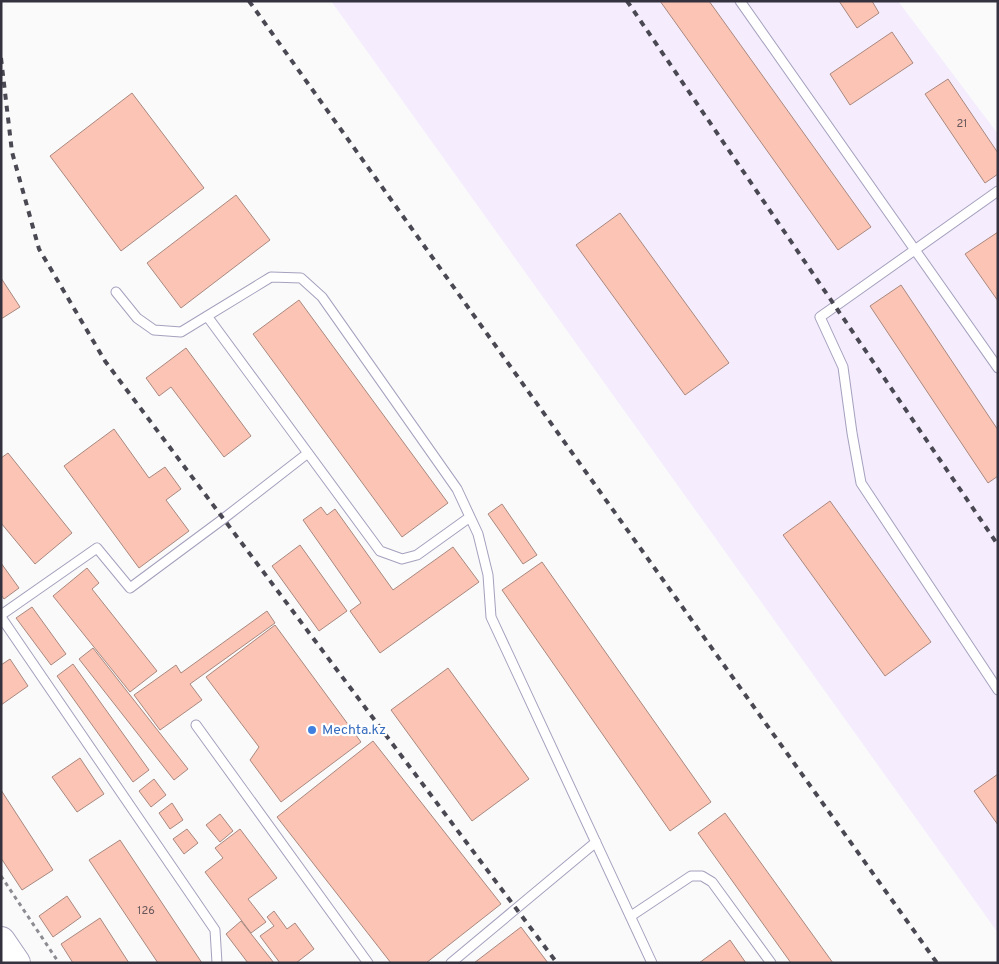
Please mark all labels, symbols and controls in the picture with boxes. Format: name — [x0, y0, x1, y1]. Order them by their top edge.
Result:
house number: 21 — [957, 117, 967, 131]
place label: Mechta.kz — [322, 722, 386, 739]
marker: Mechta.kz — [306, 724, 318, 736]
house number: 126 — [137, 904, 155, 918]

